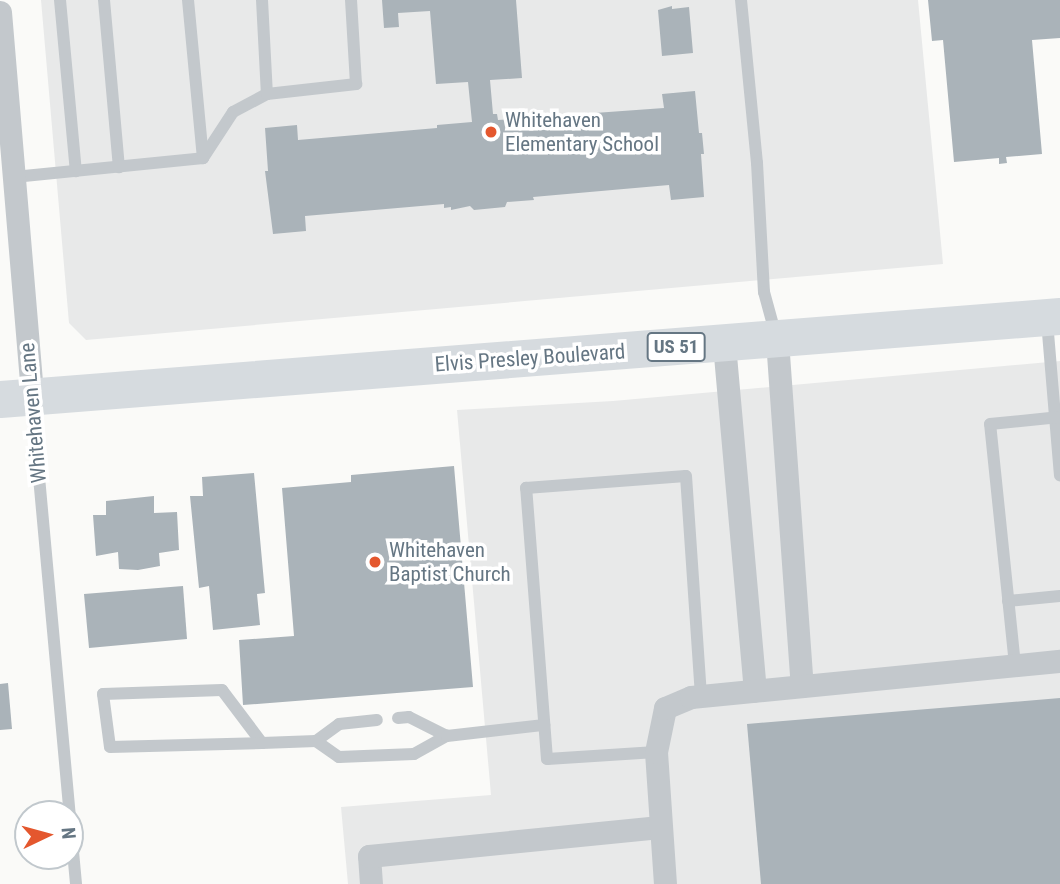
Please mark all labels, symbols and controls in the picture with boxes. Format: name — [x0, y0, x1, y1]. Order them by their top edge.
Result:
place label: Whitehaven Elementary School — [505, 107, 659, 157]
marker: Whitehaven Elementary School — [483, 124, 499, 140]
road number: US 51 — [646, 332, 706, 362]
street label: Elvis Presley Boulevard — [434, 339, 626, 377]
street label: Whitehaven Lane — [14, 342, 52, 484]
place label: Whitehaven Baptist Church — [389, 537, 511, 587]
marker: Whitehaven Baptist Church — [367, 554, 383, 570]
north arrow — [14, 800, 84, 870]
text: N — [56, 826, 80, 840]

